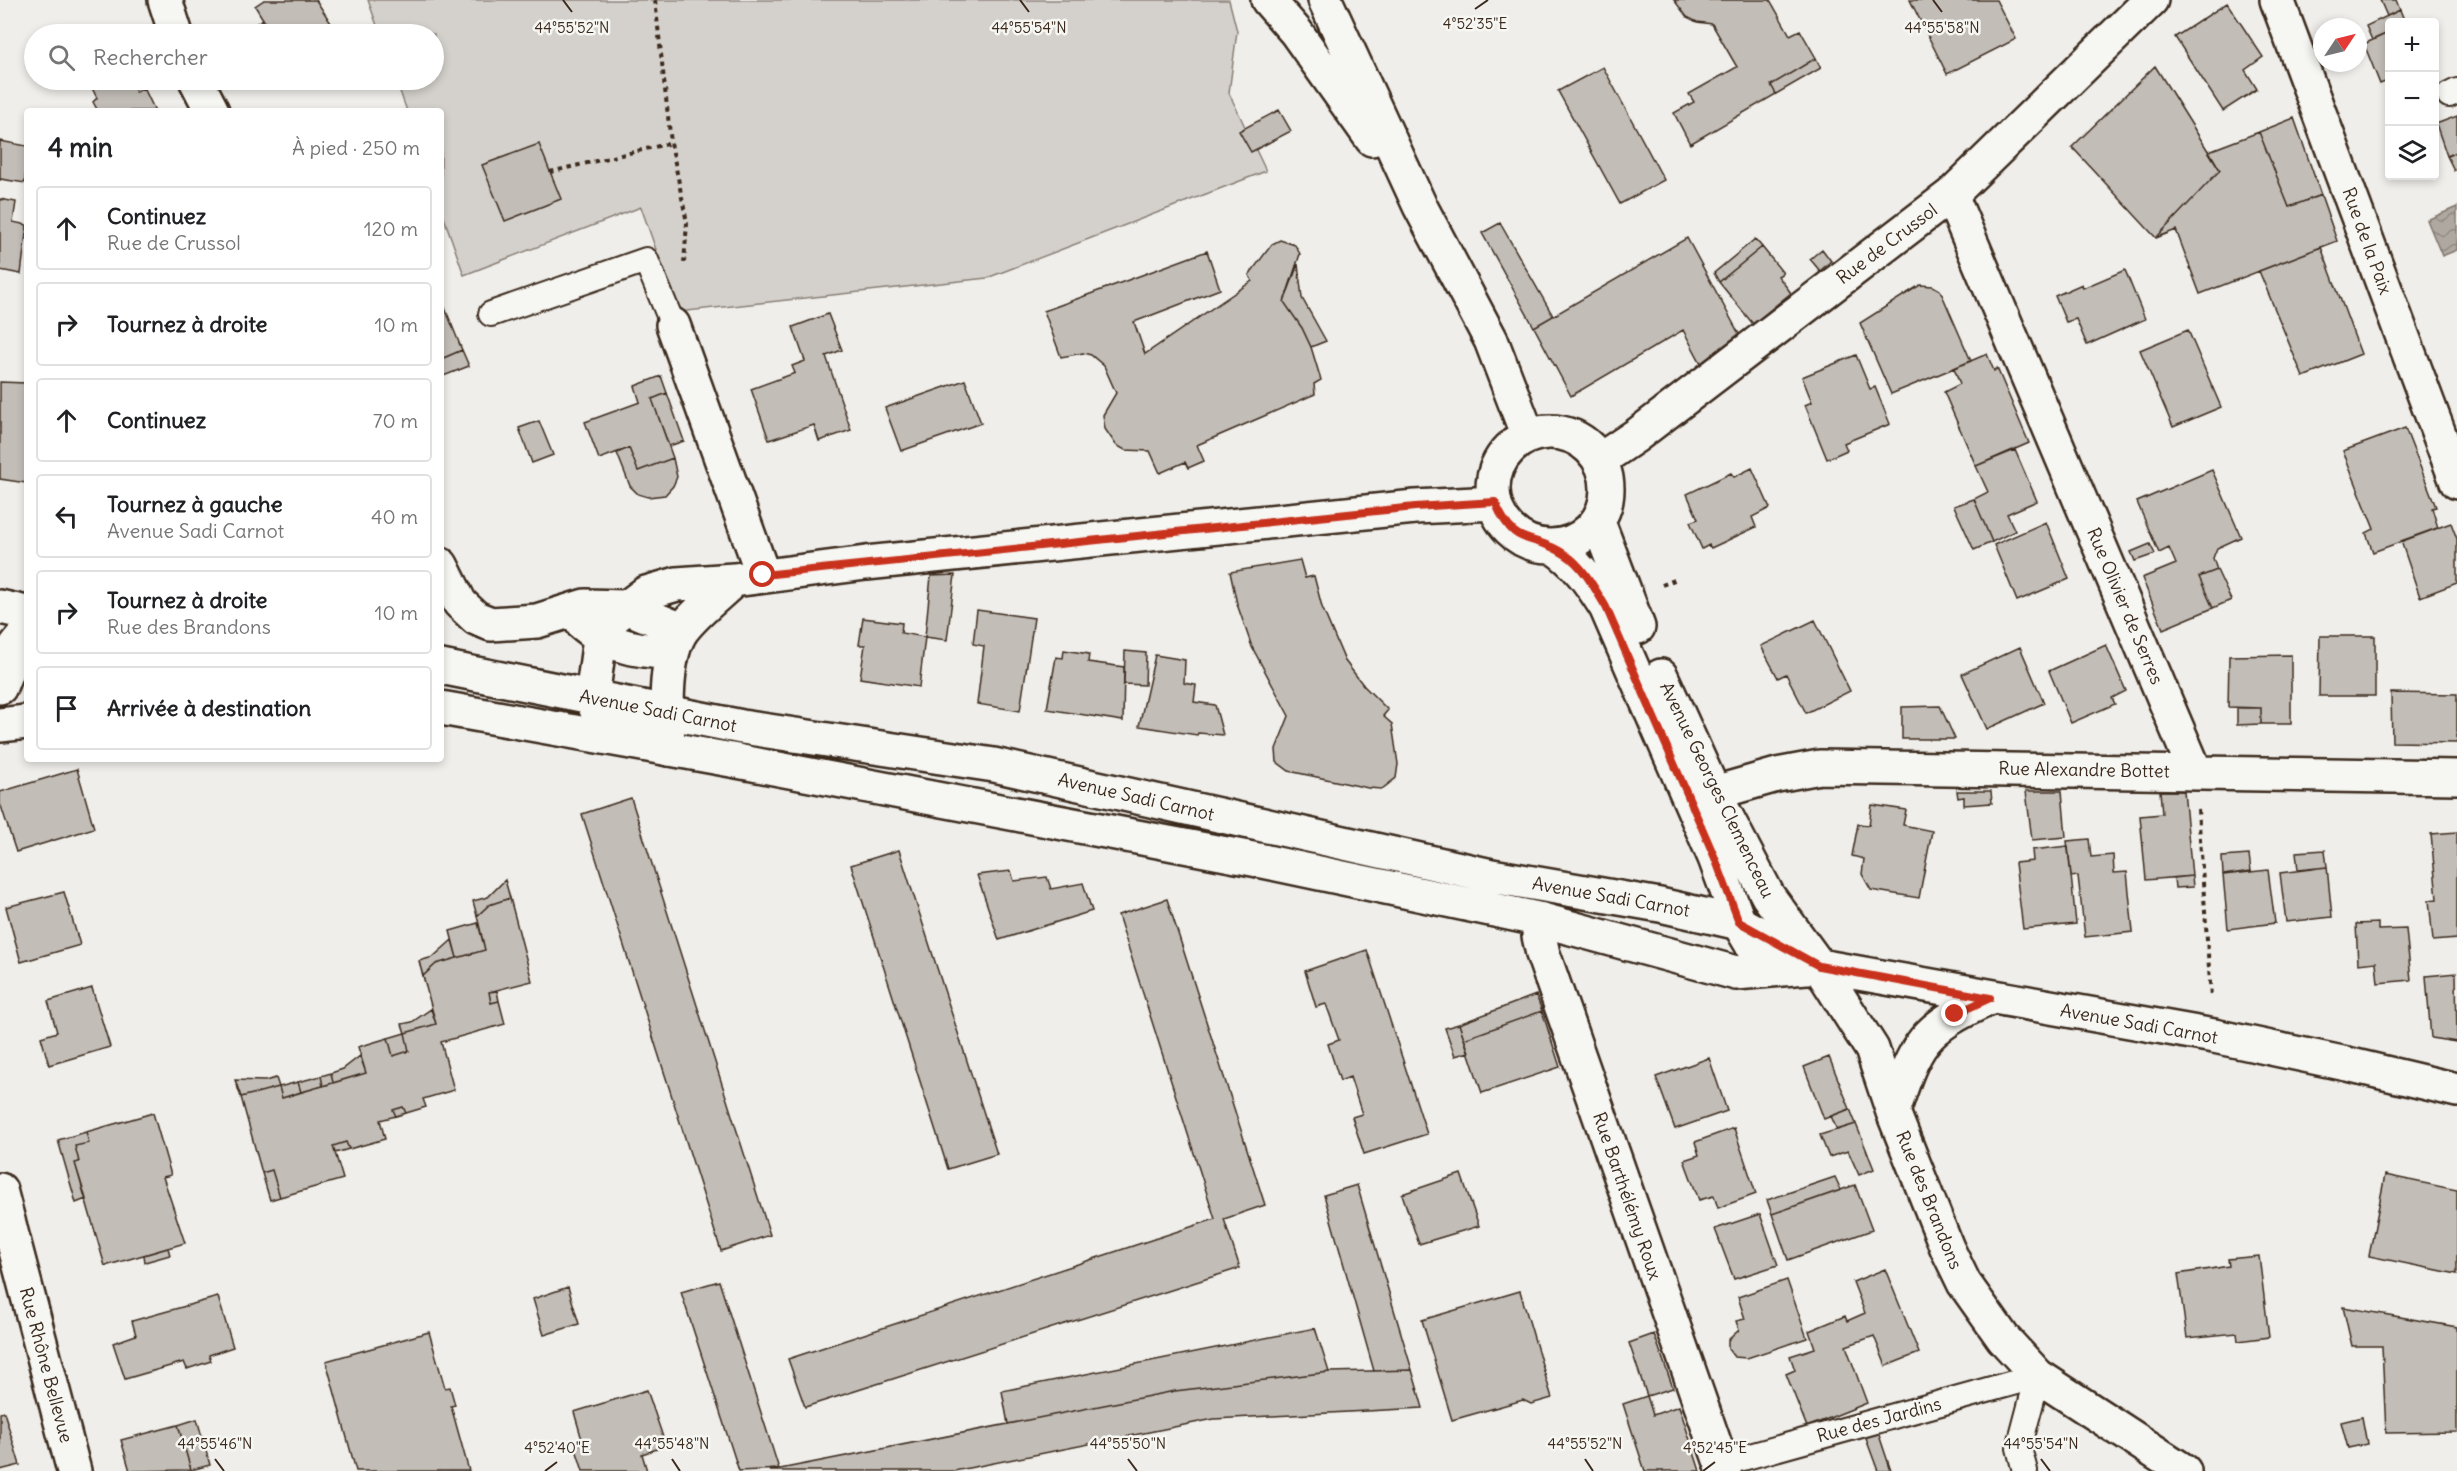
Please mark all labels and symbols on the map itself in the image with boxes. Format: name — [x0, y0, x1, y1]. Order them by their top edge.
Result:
text: 4°52'35"E — [1443, 14, 1507, 33]
text: 44°55'52"N — [535, 18, 609, 37]
text: 44°55'54"N — [991, 18, 1067, 37]
text: 44°55'58"N — [1904, 18, 1980, 37]
north arrow — [2313, 18, 2367, 72]
street label: Rue de la Paix — [2337, 184, 2398, 298]
street label: Rue de Crussol — [1832, 198, 1942, 289]
street label: Rue Olivier de Serres — [2082, 524, 2169, 688]
route start — [749, 561, 775, 587]
street label: Avenue Georges Clemenceau — [1655, 678, 1780, 902]
street label: Avenue Sadi Carnot — [578, 684, 739, 737]
street label: Rue Alexandre Bottet — [1998, 757, 2170, 782]
street label: Avenue Sadi Carnot — [1056, 767, 1216, 826]
street label: Avenue Sadi Carnot — [1531, 871, 1692, 922]
street label: Avenue Sadi Carnot — [2059, 998, 2220, 1049]
route end — [1941, 1000, 1967, 1026]
street label: Rue Barthélémy Roux — [1588, 1109, 1667, 1283]
street label: Rue des Brandons — [1891, 1127, 1968, 1272]
street label: Rue Rhône Bellevue — [15, 1285, 78, 1445]
street label: Rue des Jardins — [1814, 1392, 1944, 1447]
text: 44°55'46"N — [178, 1434, 252, 1453]
text: 44°55'48"N — [635, 1434, 709, 1453]
text: 44°55'50"N — [1090, 1434, 1166, 1453]
text: 44°55'52"N — [1548, 1434, 1622, 1453]
text: 44°55'54"N — [2003, 1434, 2079, 1453]
text: 4°52'40"E — [524, 1438, 590, 1457]
text: 4°52'45"E — [1683, 1438, 1747, 1457]

